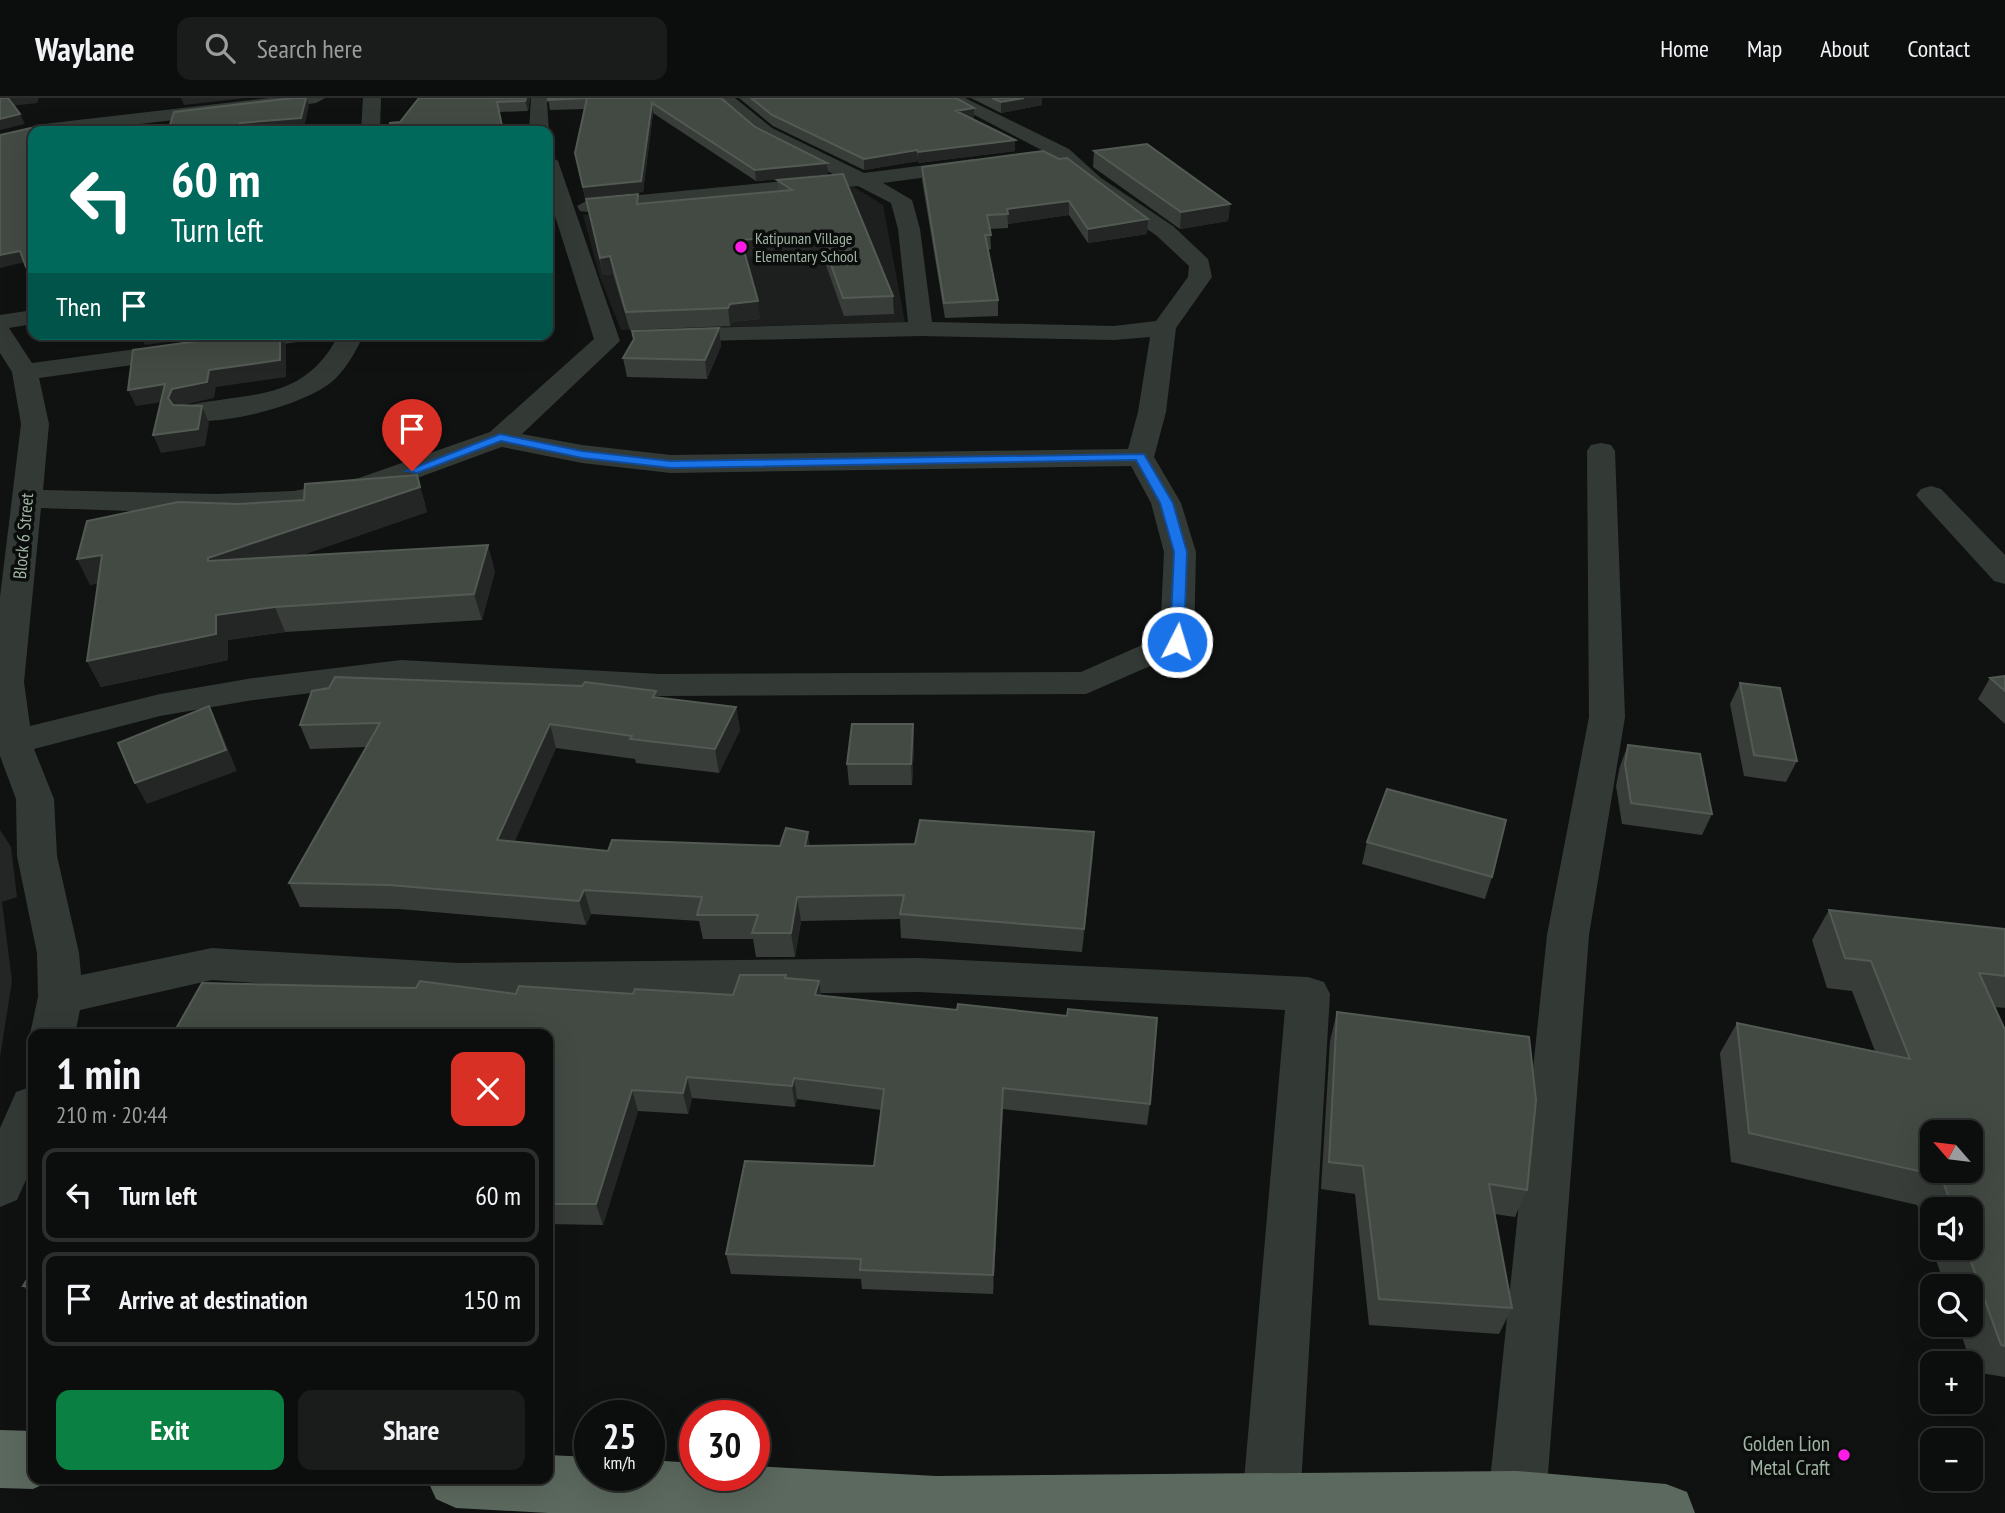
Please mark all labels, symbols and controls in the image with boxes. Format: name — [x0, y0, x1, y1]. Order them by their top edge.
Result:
search box — [177, 17, 667, 80]
text: Waylane — [35, 27, 135, 70]
icon: search — [201, 29, 239, 67]
text: Search here — [257, 32, 362, 65]
text: Home — [1660, 33, 1709, 64]
text: Map — [1747, 33, 1782, 64]
text: About — [1820, 33, 1869, 64]
text: Contact — [1907, 33, 1970, 64]
text: 60 m — [171, 147, 260, 211]
icon: left — [56, 154, 147, 245]
text: Turn left — [171, 209, 263, 251]
place label: Katipunan Village Elementary School — [755, 228, 858, 266]
marker: Katipunan Village Elementary School — [733, 239, 749, 255]
icon: arrive — [115, 287, 153, 325]
text: Then — [56, 290, 101, 323]
pin — [382, 399, 442, 471]
icon: arrive — [393, 410, 431, 448]
street label: Block 6 Street — [8, 492, 38, 580]
position arrow — [1140, 605, 1214, 679]
text: 1 min — [56, 1046, 141, 1101]
button: close — [451, 1052, 525, 1126]
text: 210 m · 20:44 — [56, 1100, 168, 1129]
north arrow — [1920, 1120, 1983, 1183]
map controls — [1920, 1120, 1983, 1491]
icon: left — [60, 1176, 98, 1214]
text: Turn left — [119, 1179, 197, 1212]
text: 60 m — [475, 1179, 521, 1212]
button: sound — [1920, 1197, 1983, 1260]
button: search — [1920, 1274, 1983, 1337]
icon: arrive — [60, 1280, 98, 1318]
text: Arrive at destination — [119, 1283, 308, 1316]
text: 150 m — [463, 1283, 521, 1316]
button: + — [1920, 1351, 1983, 1414]
button: Exit — [56, 1390, 284, 1470]
button: Share — [298, 1390, 525, 1470]
speed limit sign: 30 — [679, 1400, 770, 1491]
text: 25 — [603, 1413, 636, 1459]
button: − — [1920, 1428, 1983, 1491]
place label: Golden Lion Metal Craft — [1743, 1430, 1830, 1481]
marker: Golden Lion Metal Craft — [1836, 1447, 1852, 1463]
text: km/h — [604, 1451, 635, 1474]

